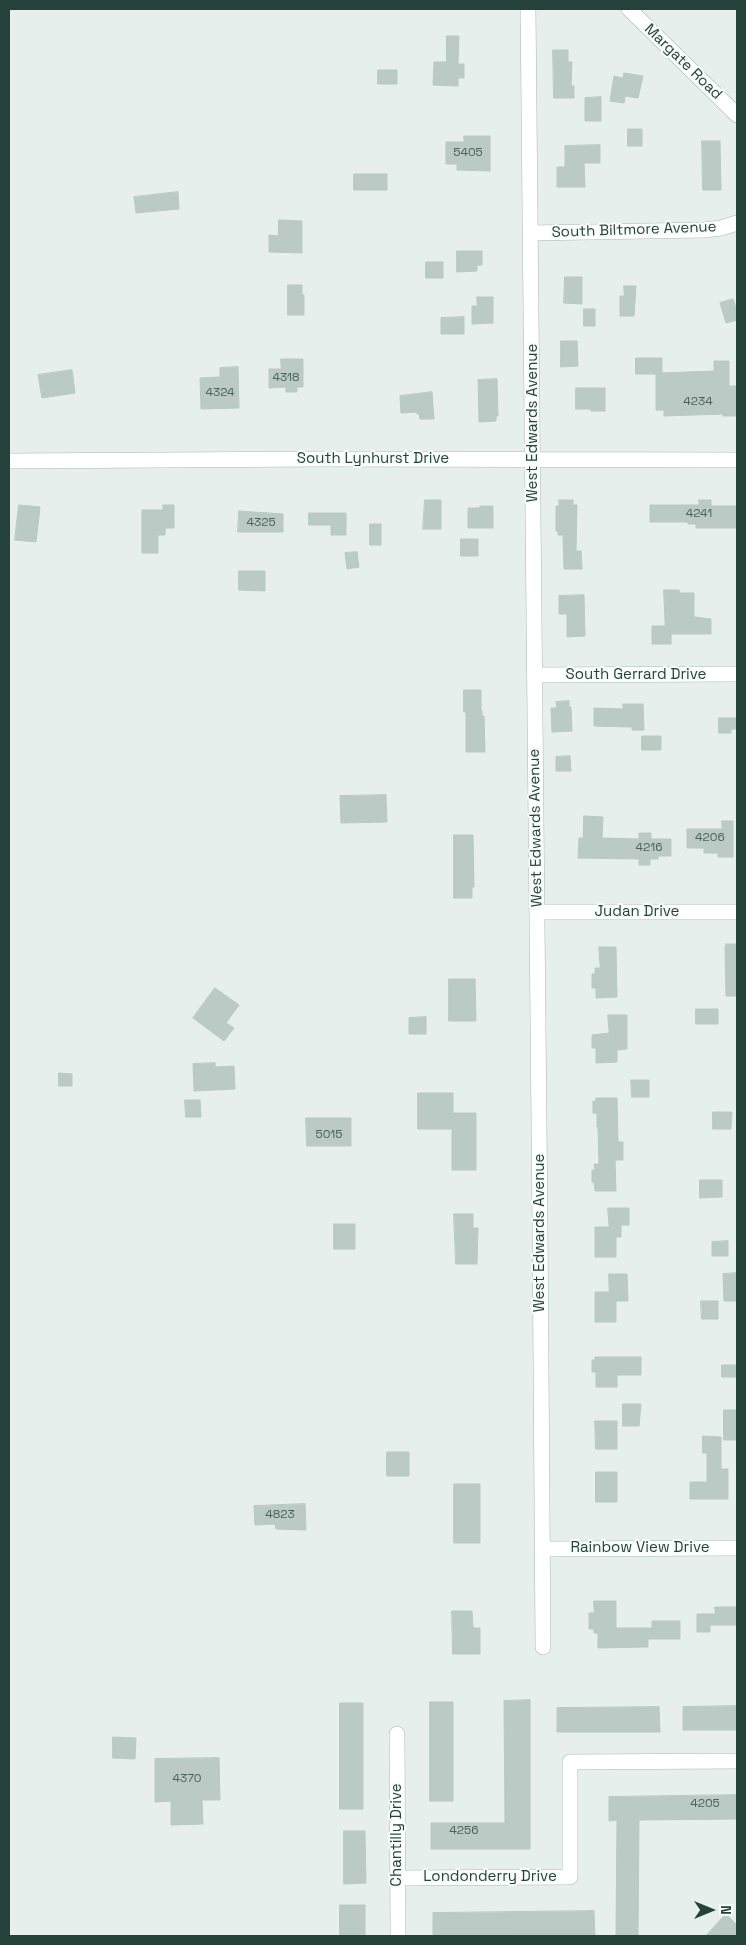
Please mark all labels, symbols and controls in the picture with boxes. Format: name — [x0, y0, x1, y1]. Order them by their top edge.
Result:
street label: Margate Road — [640, 20, 726, 104]
house number: 5405 — [453, 146, 483, 160]
street label: South Biltmore Avenue — [551, 218, 717, 242]
street label: West Edwards Avenue — [524, 344, 542, 502]
house number: 4318 — [272, 371, 300, 385]
house number: 4324 — [205, 386, 235, 400]
house number: 4234 — [683, 395, 713, 409]
street label: South Lynhurst Drive — [297, 450, 449, 468]
house number: 4241 — [686, 507, 712, 521]
house number: 4325 — [246, 516, 276, 530]
street label: South Gerrard Drive — [566, 666, 706, 684]
street label: West Edwards Avenue — [526, 749, 546, 907]
house number: 4206 — [695, 831, 725, 845]
house number: 4216 — [635, 841, 663, 855]
street label: Judan Drive — [595, 903, 679, 921]
house number: 5015 — [315, 1128, 343, 1142]
street label: West Edwards Avenue — [531, 1154, 549, 1312]
house number: 4823 — [265, 1508, 295, 1522]
street label: Rainbow View Drive — [570, 1539, 710, 1557]
house number: 4370 — [172, 1772, 202, 1786]
street label: Chantilly Drive — [388, 1783, 406, 1887]
house number: 4205 — [690, 1797, 720, 1811]
house number: 4256 — [449, 1824, 479, 1838]
street label: Londonderry Drive — [423, 1868, 557, 1886]
north arrow — [686, 1885, 736, 1935]
text: N — [717, 1905, 735, 1915]

